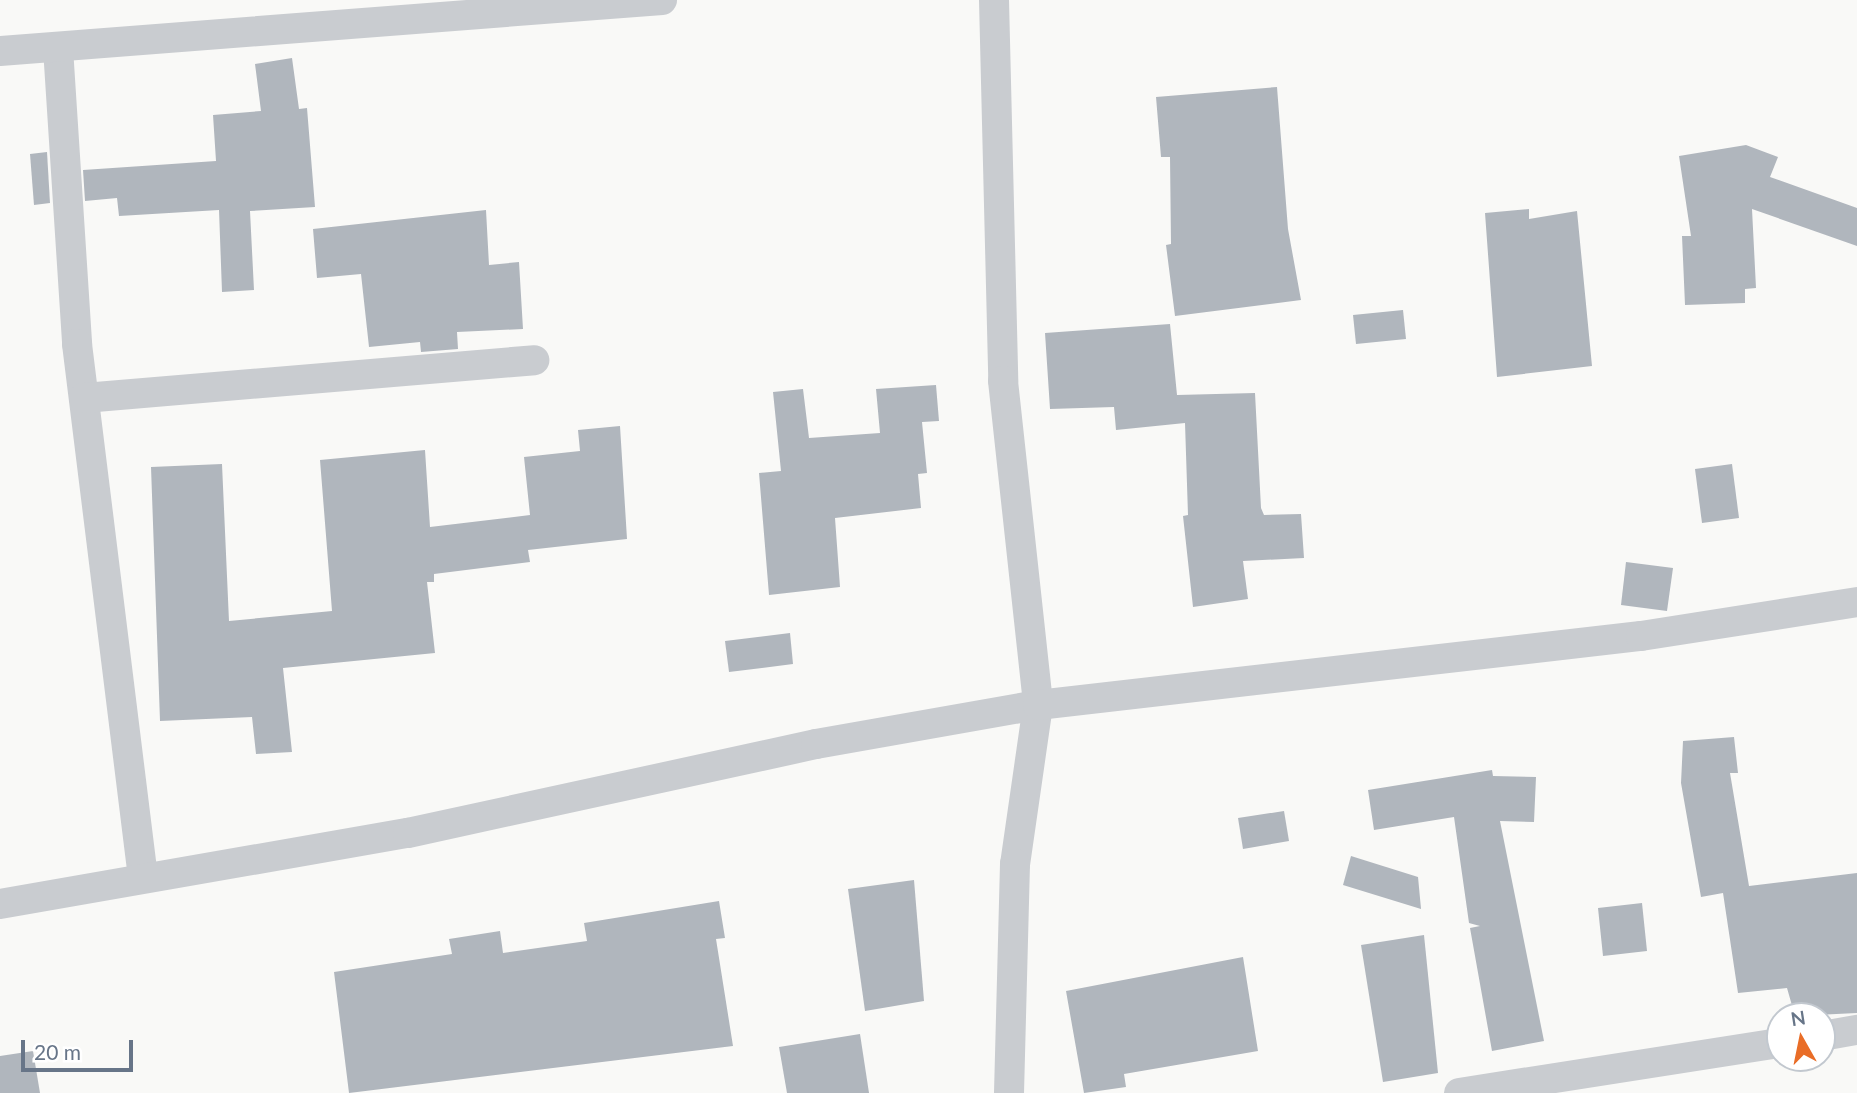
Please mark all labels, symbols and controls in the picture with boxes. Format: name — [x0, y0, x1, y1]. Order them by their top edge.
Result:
north arrow — [1766, 1002, 1836, 1072]
text: N — [1789, 1005, 1807, 1030]
scale bar — [24, 1026, 136, 1070]
text: 20 m — [34, 1039, 81, 1064]

